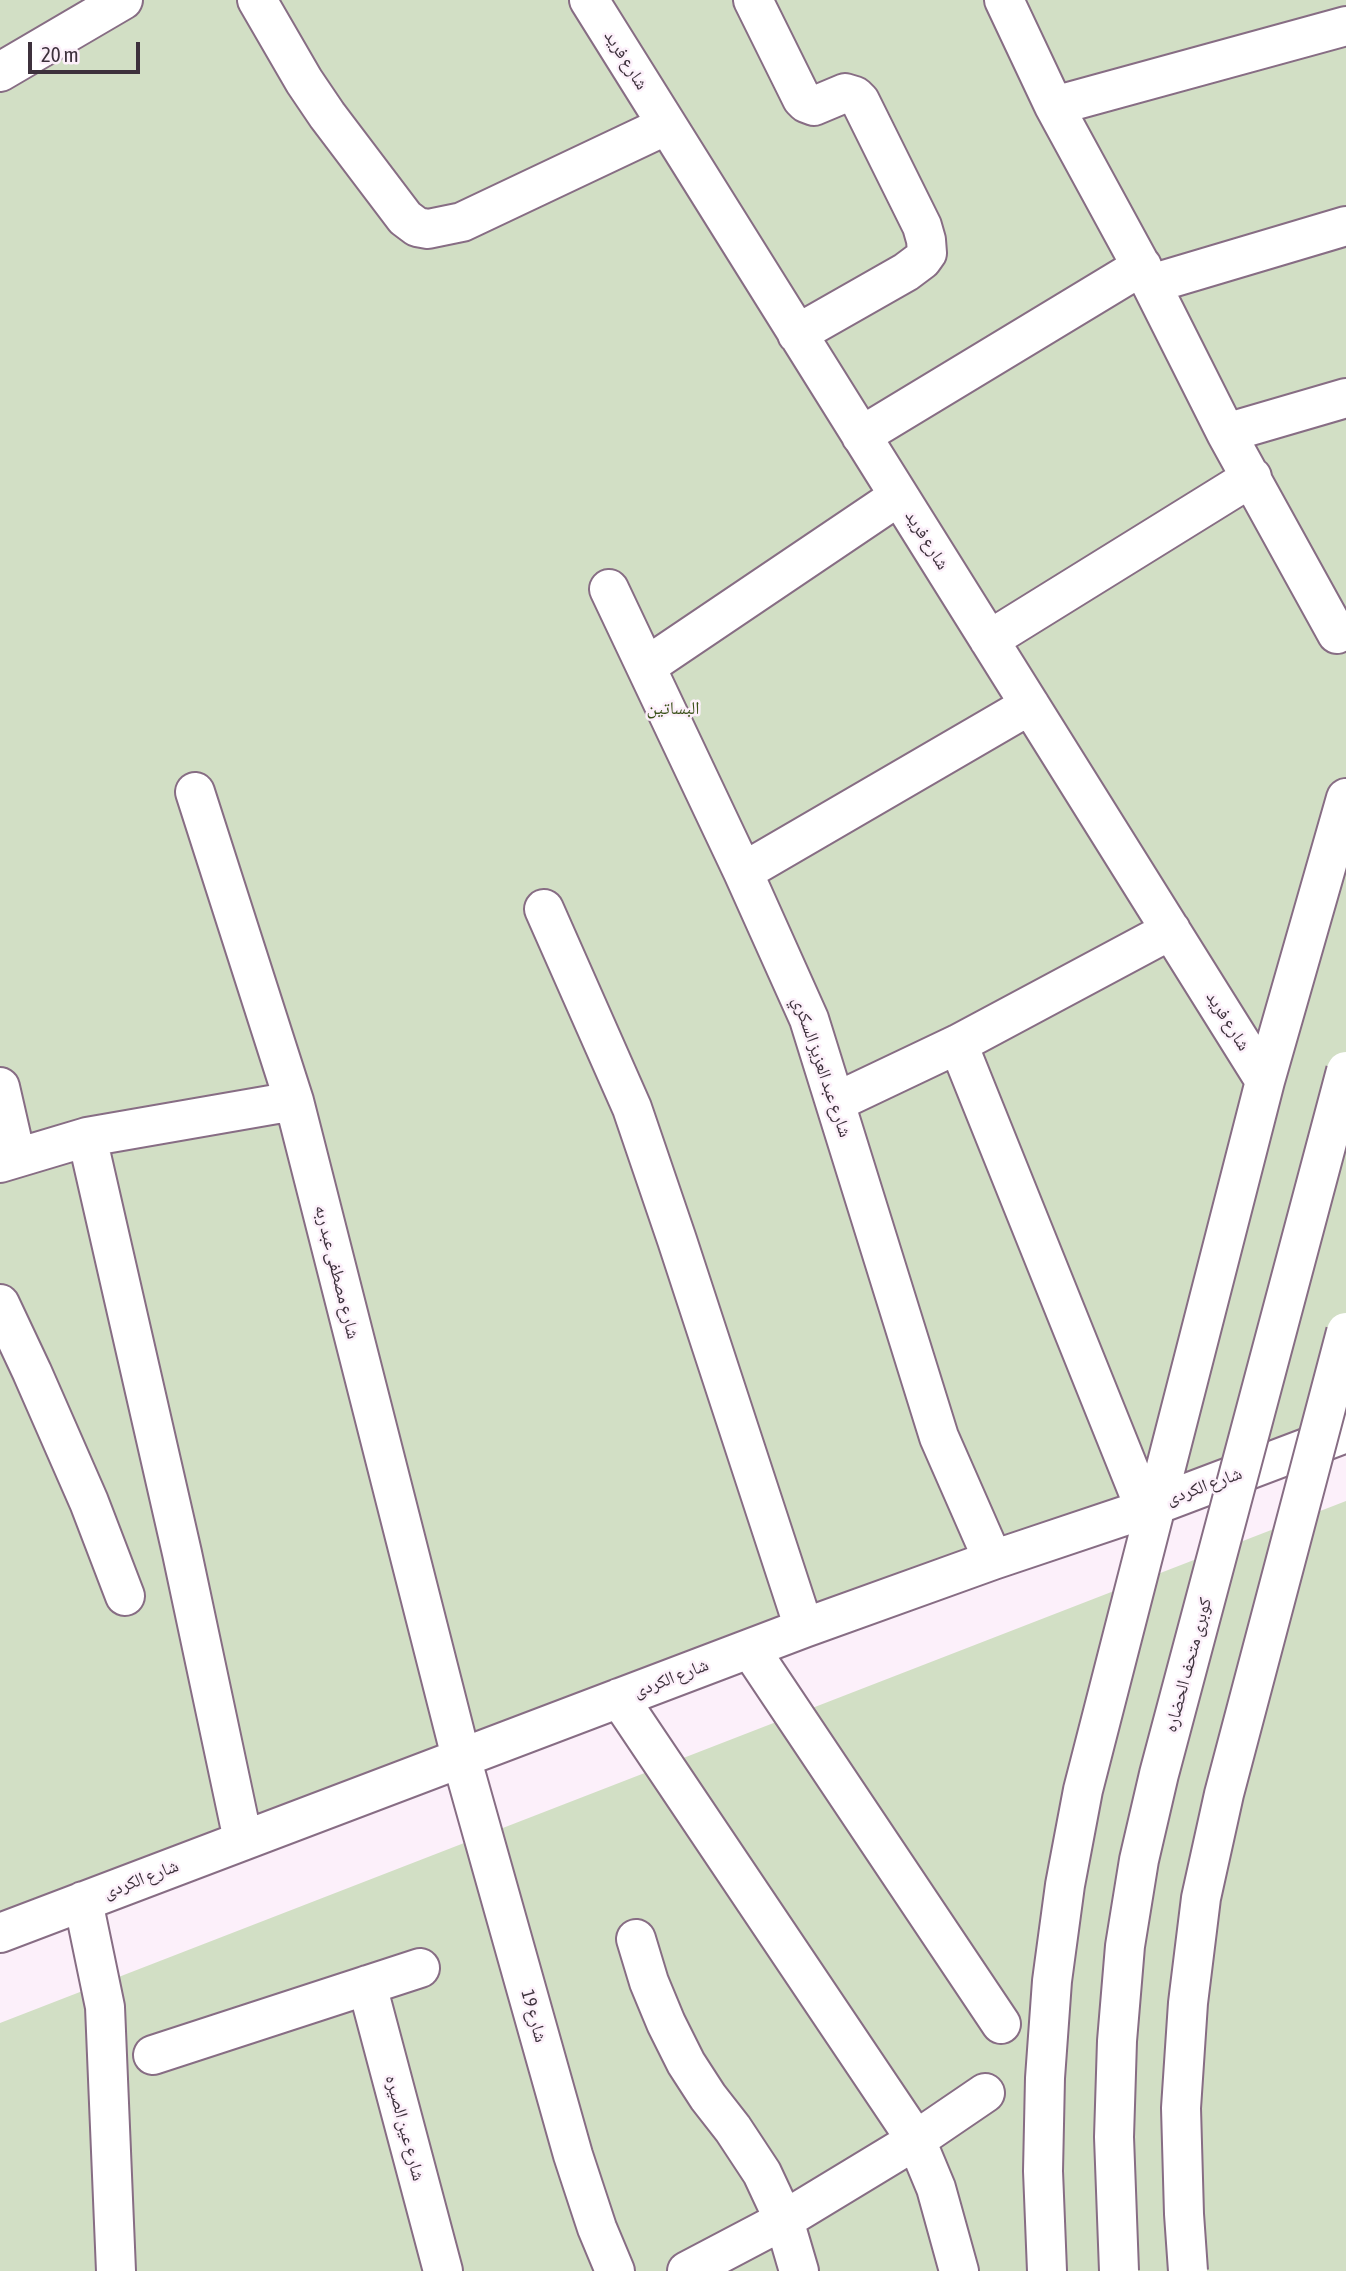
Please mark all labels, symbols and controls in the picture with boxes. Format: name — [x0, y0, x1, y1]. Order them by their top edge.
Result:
street label: شارع فريد — [599, 26, 653, 94]
scale bar — [32, 28, 144, 72]
text: 20 m — [41, 42, 79, 66]
street label: شارع فريد — [900, 506, 954, 574]
park label: البساتين — [646, 697, 700, 719]
street label: شارع فريد — [1201, 987, 1255, 1055]
street label: شارع عبد العزيز السكري — [788, 994, 856, 1140]
street label: شارع مصطفى عبد ربه — [310, 1203, 364, 1341]
street label: شارع الكردى — [1163, 1462, 1245, 1510]
street label: كوبرى متحف الحضاره — [1160, 1595, 1216, 1735]
street label: شارع الكردى — [630, 1654, 712, 1702]
street label: شارع الكردى — [100, 1855, 182, 1903]
street label: شارع 19 — [516, 1987, 552, 2045]
street label: شارع عين الصيره — [381, 2073, 429, 2183]

